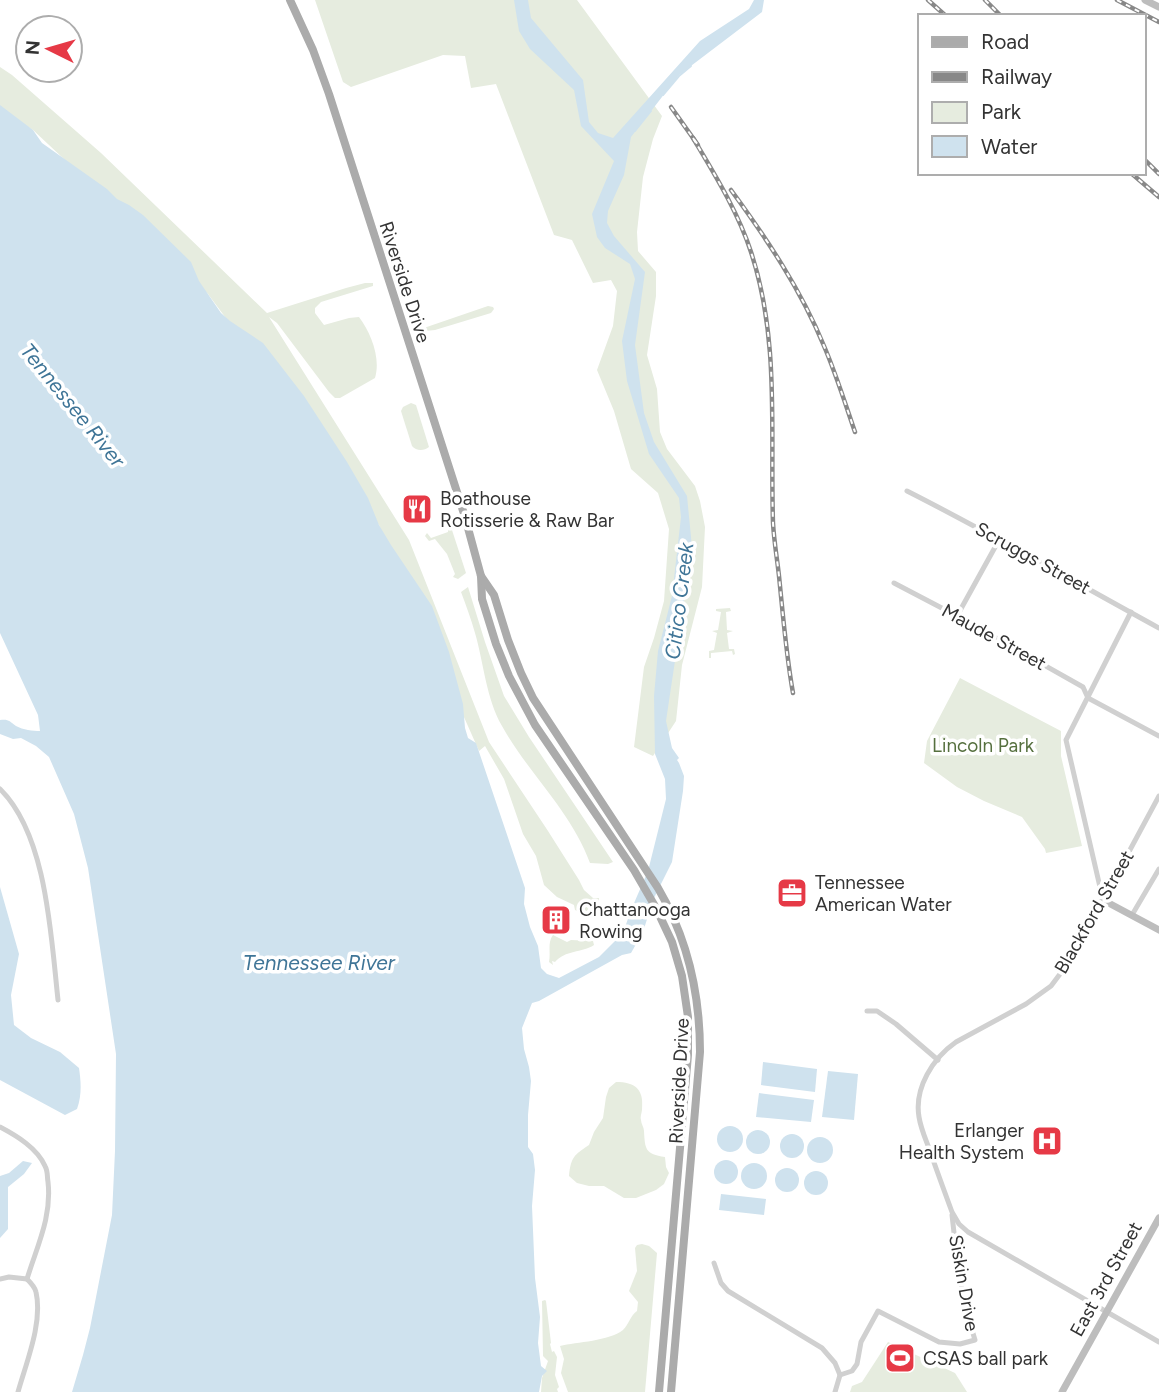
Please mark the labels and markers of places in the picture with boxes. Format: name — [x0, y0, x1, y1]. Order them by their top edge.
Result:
place label: Boathouse Rotisserie & Raw Bar — [440, 487, 615, 532]
restaurant icon: Boathouse Rotisserie & Raw Bar — [400, 492, 434, 526]
place label: Tennessee American Water — [815, 871, 952, 916]
office icon: Tennessee American Water — [775, 876, 809, 910]
place label: Chattanooga Rowing — [579, 898, 690, 943]
building icon: Chattanooga Rowing — [539, 903, 573, 937]
place label: Erlanger Health System — [899, 1119, 1025, 1164]
hospital icon: Erlanger Health System — [1030, 1124, 1064, 1158]
sports icon: CSAS ball park — [883, 1341, 917, 1375]
place label: CSAS ball park — [923, 1347, 1049, 1370]

